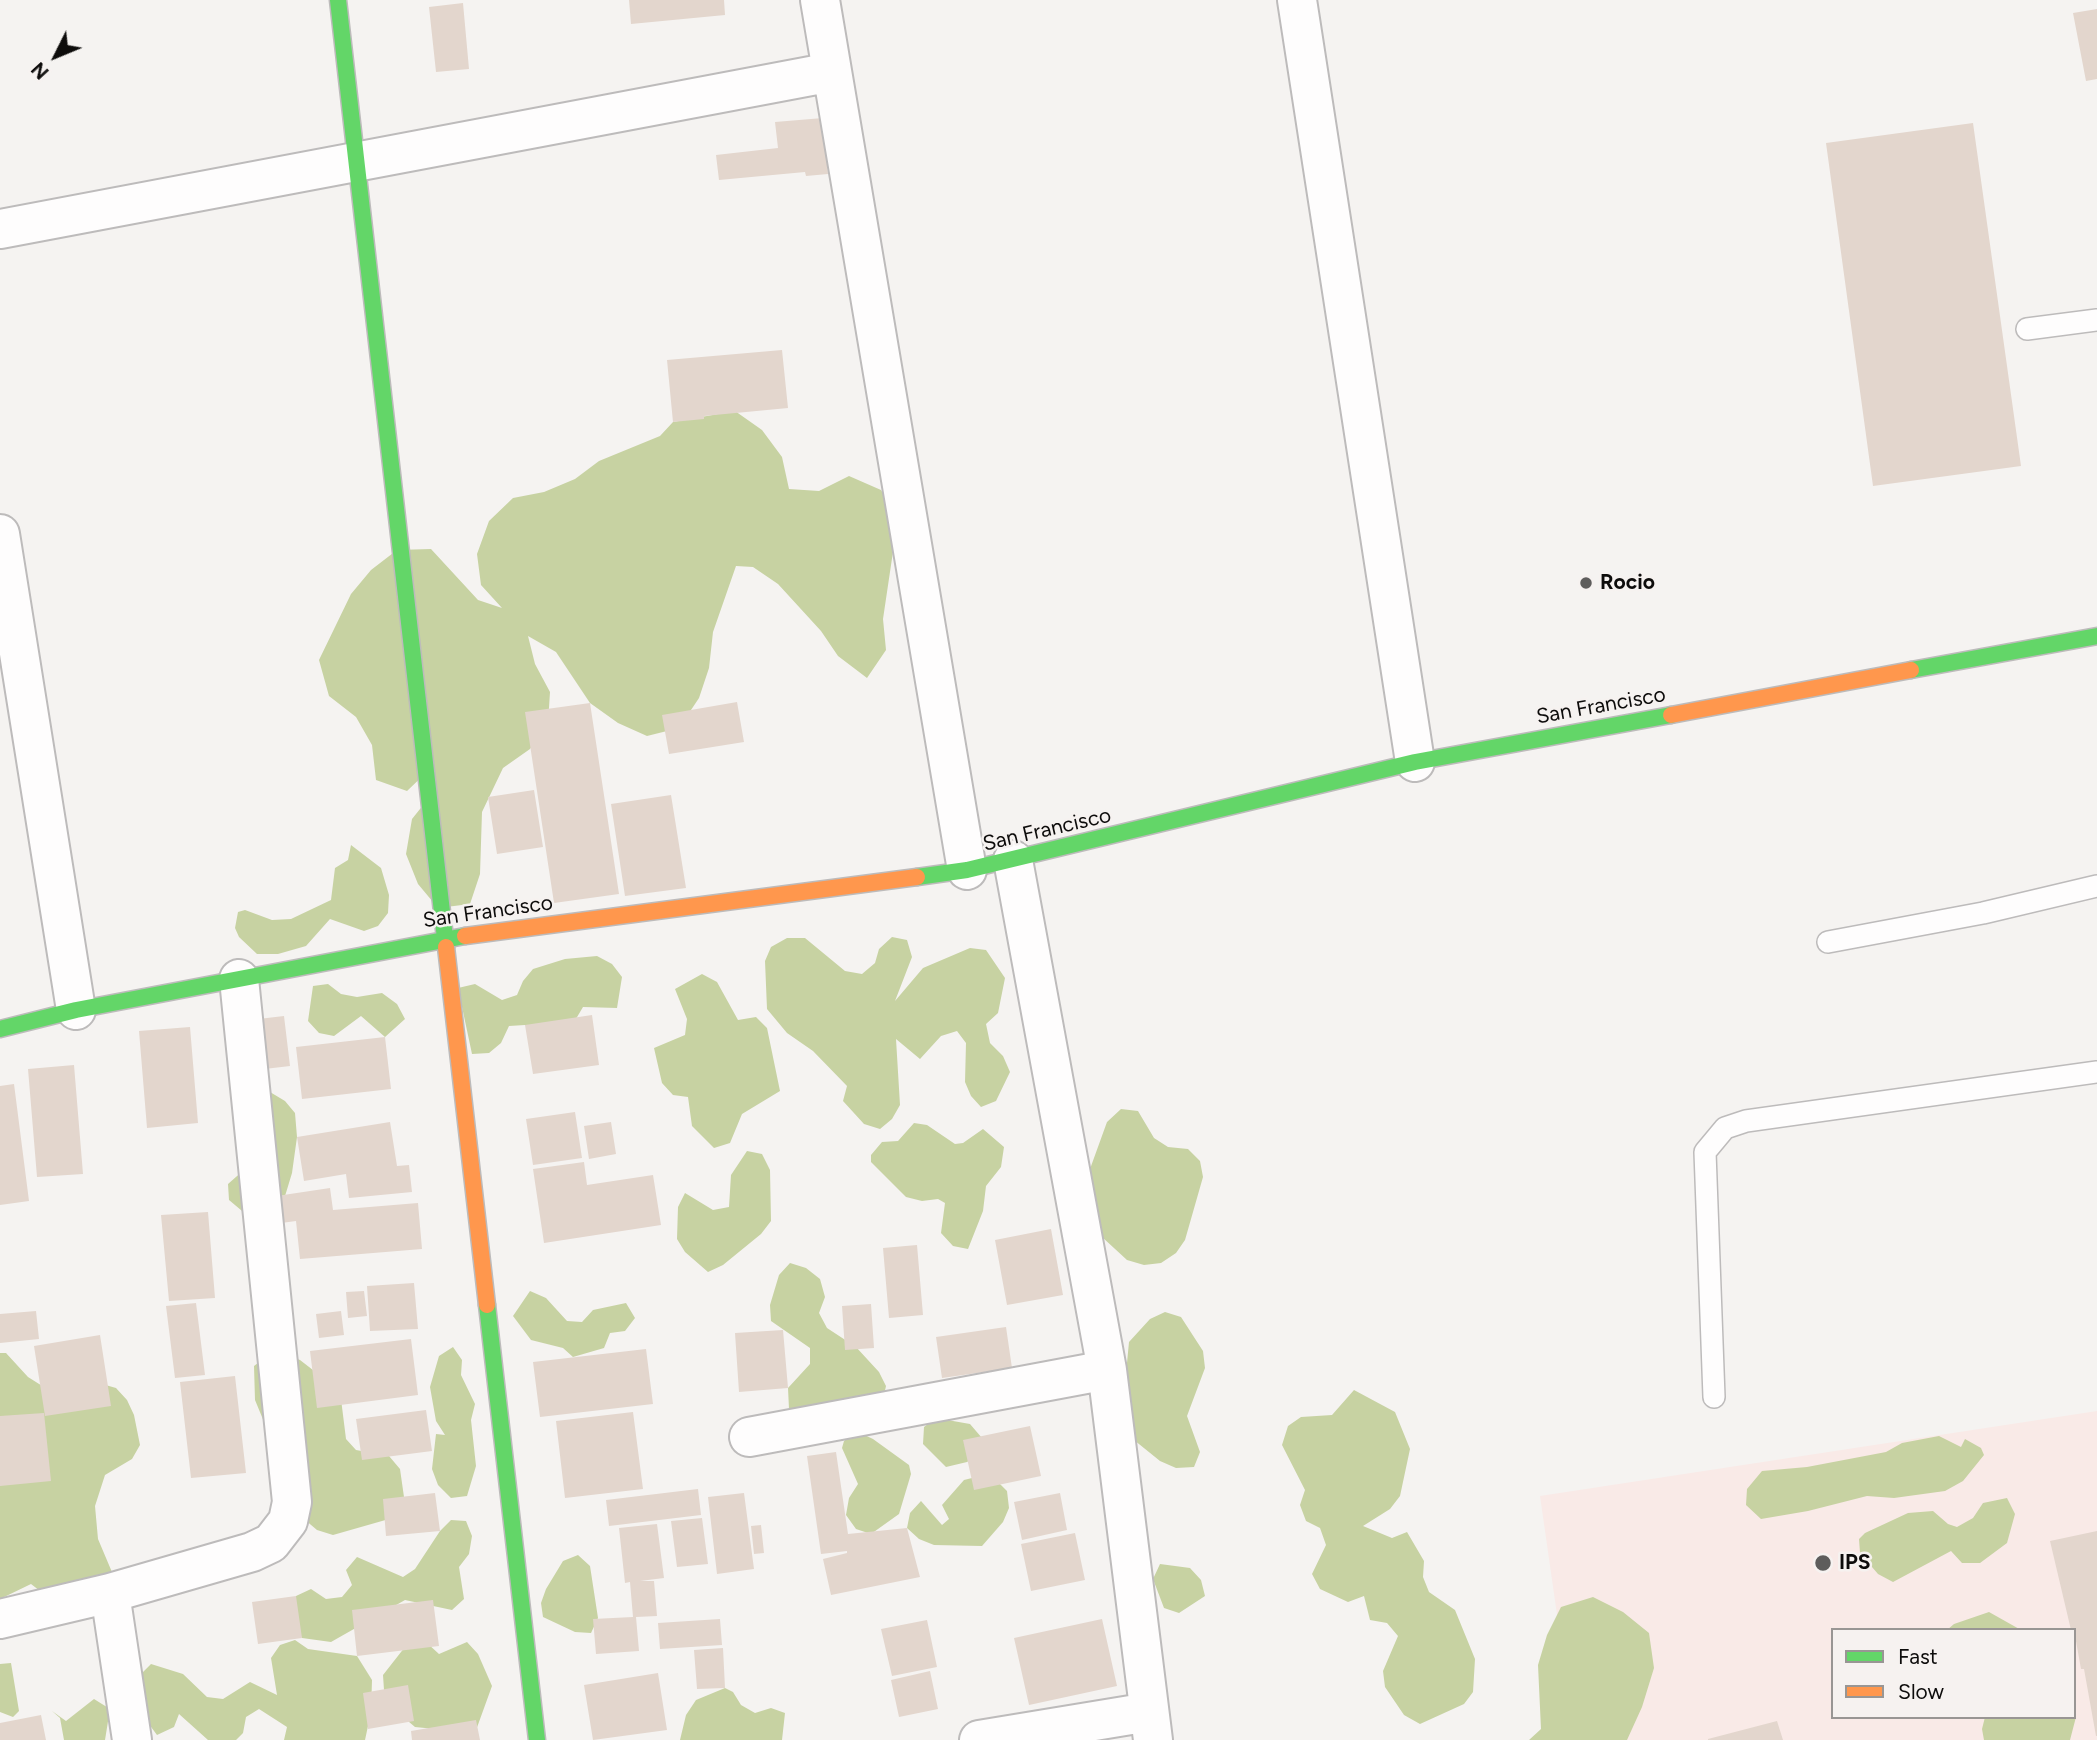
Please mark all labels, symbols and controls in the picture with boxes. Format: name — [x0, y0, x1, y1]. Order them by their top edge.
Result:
north arrow — [21, 21, 91, 91]
text: N — [27, 57, 54, 84]
place label: Rocio — [1600, 570, 1655, 596]
marker: Rocio — [1578, 575, 1594, 591]
street label: San Francisco — [1534, 682, 1668, 730]
street label: San Francisco — [980, 803, 1114, 857]
street label: San Francisco — [421, 890, 555, 934]
place label: IPS — [1839, 1550, 1870, 1576]
marker: IPS — [1813, 1553, 1833, 1573]
legend — [1831, 1628, 2076, 1719]
text: Fast — [1898, 1644, 1938, 1669]
text: Slow — [1898, 1679, 1944, 1704]

